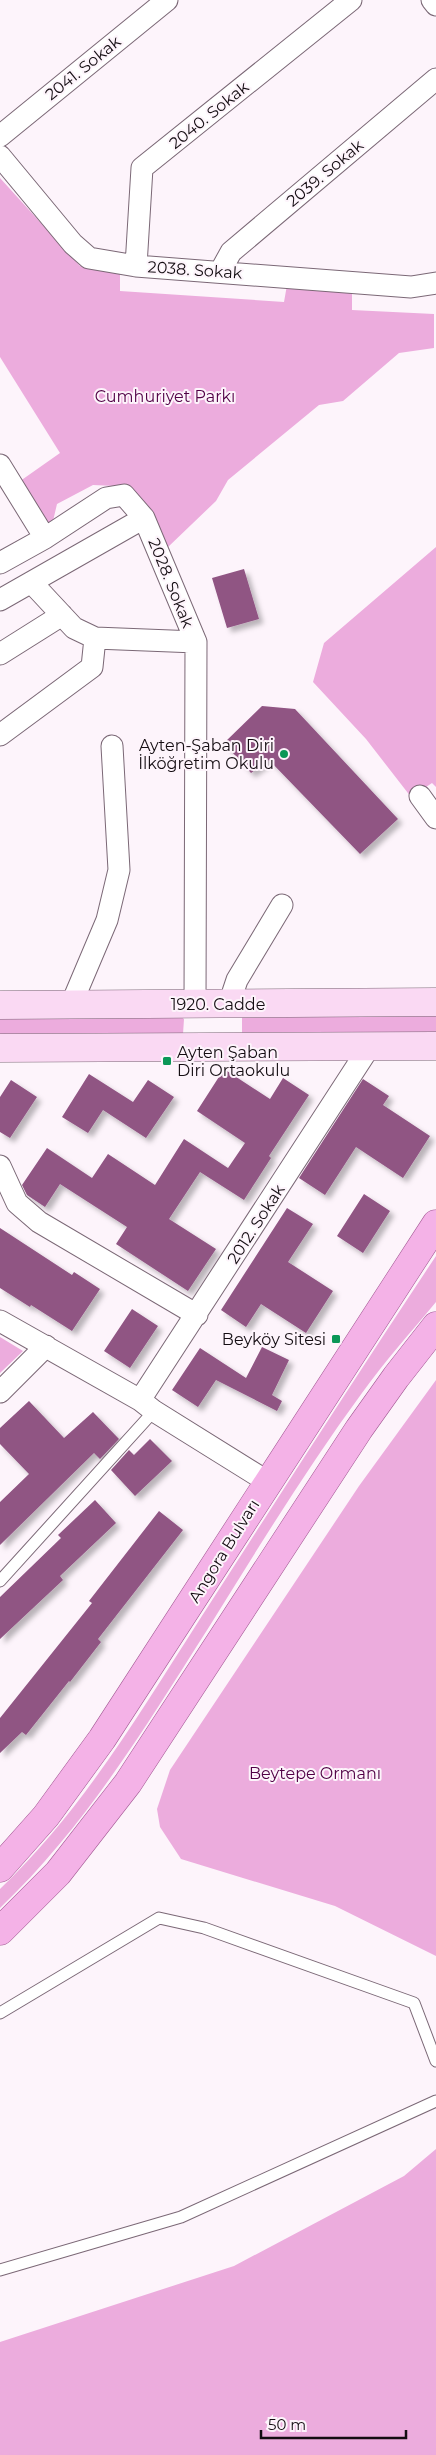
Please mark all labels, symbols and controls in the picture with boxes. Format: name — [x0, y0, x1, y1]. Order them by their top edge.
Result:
street label: 2041. Sokak — [41, 32, 125, 104]
street label: 2040. Sokak — [166, 77, 253, 153]
street label: 2039. Sokak — [283, 135, 367, 210]
street label: 2038. Sokak — [147, 257, 243, 283]
park label: Cumhuriyet Parkı — [95, 387, 235, 406]
street label: 2028. Sokak — [144, 535, 198, 631]
place label: Ayten-Şaban Diri İlköğretim Okulu — [138, 736, 274, 773]
marker: Ayten-Şaban Diri İlköğretim Okulu — [278, 748, 290, 760]
street label: 1920. Cadde — [171, 995, 265, 1014]
place label: Ayten Şaban Diri Ortaokulu — [177, 1043, 290, 1080]
marker: Ayten Şaban Diri Ortaokulu — [161, 1055, 173, 1067]
street label: 2012. Sokak — [223, 1180, 289, 1267]
place label: Beyköy Sitesi — [222, 1330, 326, 1349]
marker: Beyköy Sitesi — [330, 1333, 342, 1345]
street label: Angora Bulvarı — [185, 1496, 263, 1606]
park label: Beytepe Ormanı — [249, 1764, 381, 1783]
scale bar — [261, 2408, 406, 2440]
text: 50 m — [268, 2415, 306, 2434]

